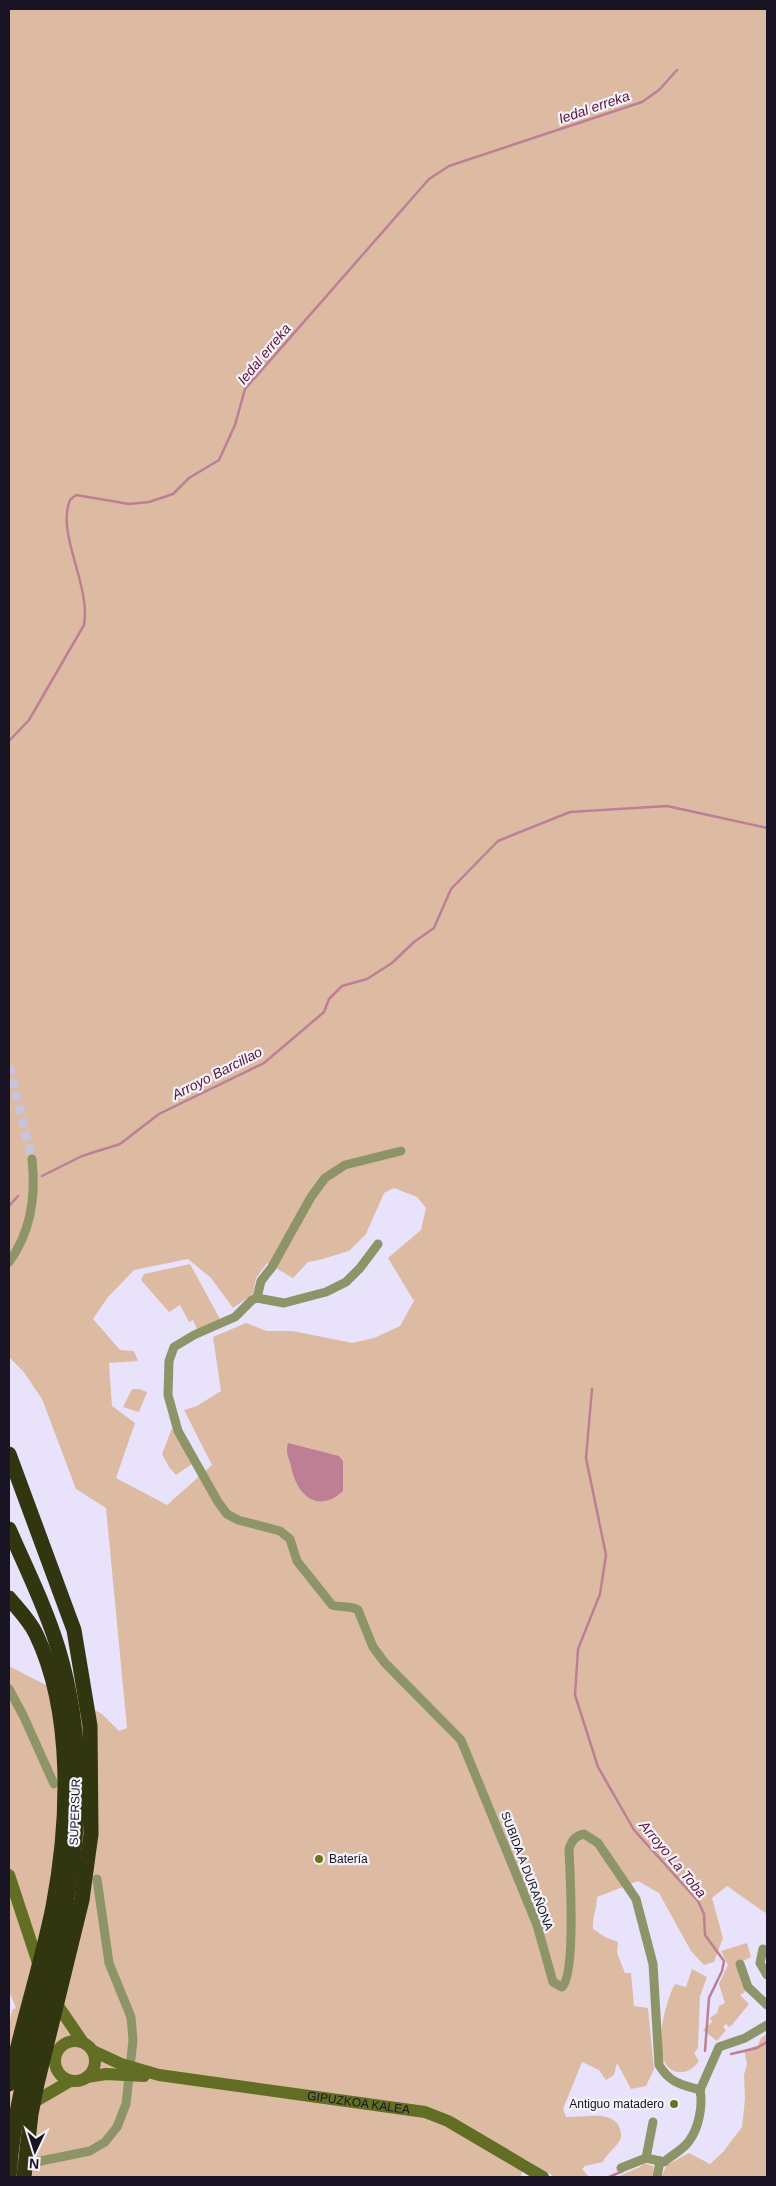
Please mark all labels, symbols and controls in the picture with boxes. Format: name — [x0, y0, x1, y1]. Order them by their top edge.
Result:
water label: Iedal erreka — [556, 87, 632, 127]
water label: Iedal erreka — [234, 320, 294, 387]
water label: Arroyo Barcillao — [168, 1043, 265, 1103]
street label: SUPERSUR — [67, 1778, 83, 1846]
street label: SUBIDA A DURAÑONA — [498, 1810, 556, 1932]
water label: Arroyo La Toba — [636, 1817, 710, 1901]
place label: Batería — [329, 1852, 368, 1866]
marker: Batería — [313, 1853, 325, 1865]
street label: GIPUZKOA KALEA — [306, 2089, 411, 2117]
place label: Antiguo matadero — [569, 2097, 664, 2111]
marker: Antiguo matadero — [668, 2098, 680, 2110]
north arrow — [10, 2126, 60, 2176]
text: N — [28, 2156, 40, 2172]

